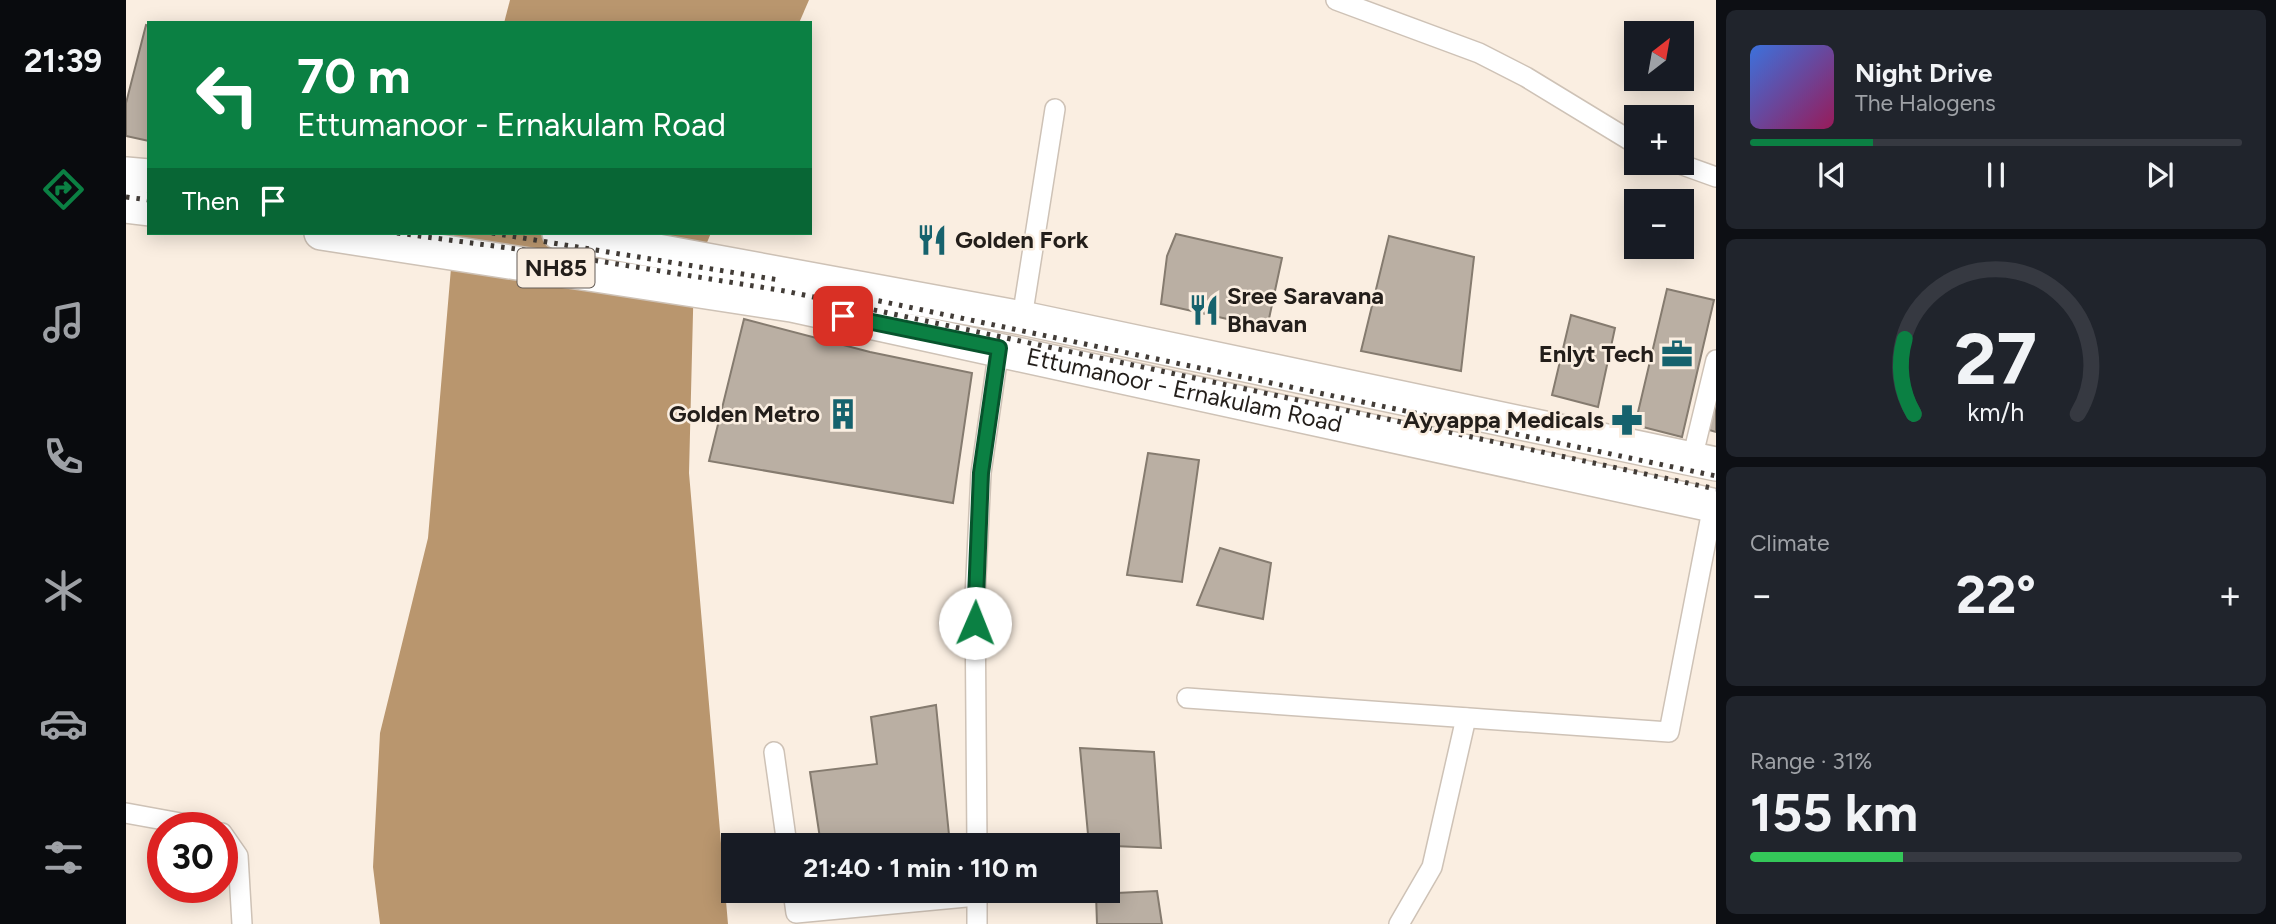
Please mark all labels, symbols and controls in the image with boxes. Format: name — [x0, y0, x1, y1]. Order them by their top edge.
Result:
north arrow — [1624, 21, 1694, 91]
map controls — [1624, 21, 1694, 259]
text: 21:39 — [24, 42, 102, 80]
text: 70 m — [297, 46, 410, 105]
icon: left — [182, 49, 273, 140]
text: Night Drive — [1855, 57, 1992, 89]
text: The Halogens — [1855, 89, 1996, 117]
button: + — [1624, 105, 1694, 175]
text: Ettumanoor - Ernakulam Road — [297, 106, 726, 144]
icon: previous — [1813, 156, 1851, 194]
icon: pause — [1977, 156, 2015, 194]
icon: next — [2141, 156, 2179, 194]
icon: directions — [39, 165, 88, 214]
icon: arrive — [254, 182, 292, 220]
text: Then — [182, 185, 240, 217]
button: − — [1624, 189, 1694, 259]
restaurant icon: Golden Fork — [915, 223, 949, 257]
place label: Golden Fork — [955, 225, 1089, 254]
road number: NH85 — [518, 248, 594, 288]
place label: Sree Saravana Bhavan — [1227, 281, 1384, 338]
pin — [813, 286, 873, 346]
restaurant icon: Sree Saravana Bhavan — [1187, 293, 1221, 327]
icon: arrive — [824, 297, 862, 335]
icon: music — [39, 298, 88, 347]
text: 27 — [1955, 315, 2037, 402]
office icon: Enlyt Tech — [1660, 337, 1694, 371]
place label: Enlyt Tech — [1539, 339, 1654, 368]
street label: Ettumanoor - Ernakulam Road — [1024, 342, 1345, 438]
building icon: Golden Metro — [826, 397, 860, 431]
text: km/h — [1967, 397, 2025, 427]
place label: Golden Metro — [669, 399, 820, 428]
pharmacy icon: Ayyappa Medicals — [1610, 403, 1644, 437]
place label: Ayyappa Medicals — [1403, 405, 1604, 434]
icon: phone — [39, 432, 88, 481]
text: Climate — [1750, 529, 1829, 557]
text: 22° — [1956, 564, 2036, 626]
icon: climate — [39, 566, 88, 615]
text: − — [1750, 572, 1774, 618]
text: + — [2218, 572, 2242, 618]
position arrow — [938, 586, 1012, 660]
icon: car — [39, 699, 88, 748]
text: Range · 31% — [1750, 747, 1872, 775]
text: 155 km — [1750, 782, 1918, 844]
speed limit sign: 30 — [147, 812, 238, 903]
icon: filters — [39, 833, 88, 882]
text: 21:40 · 1 min · 110 m — [803, 852, 1038, 884]

